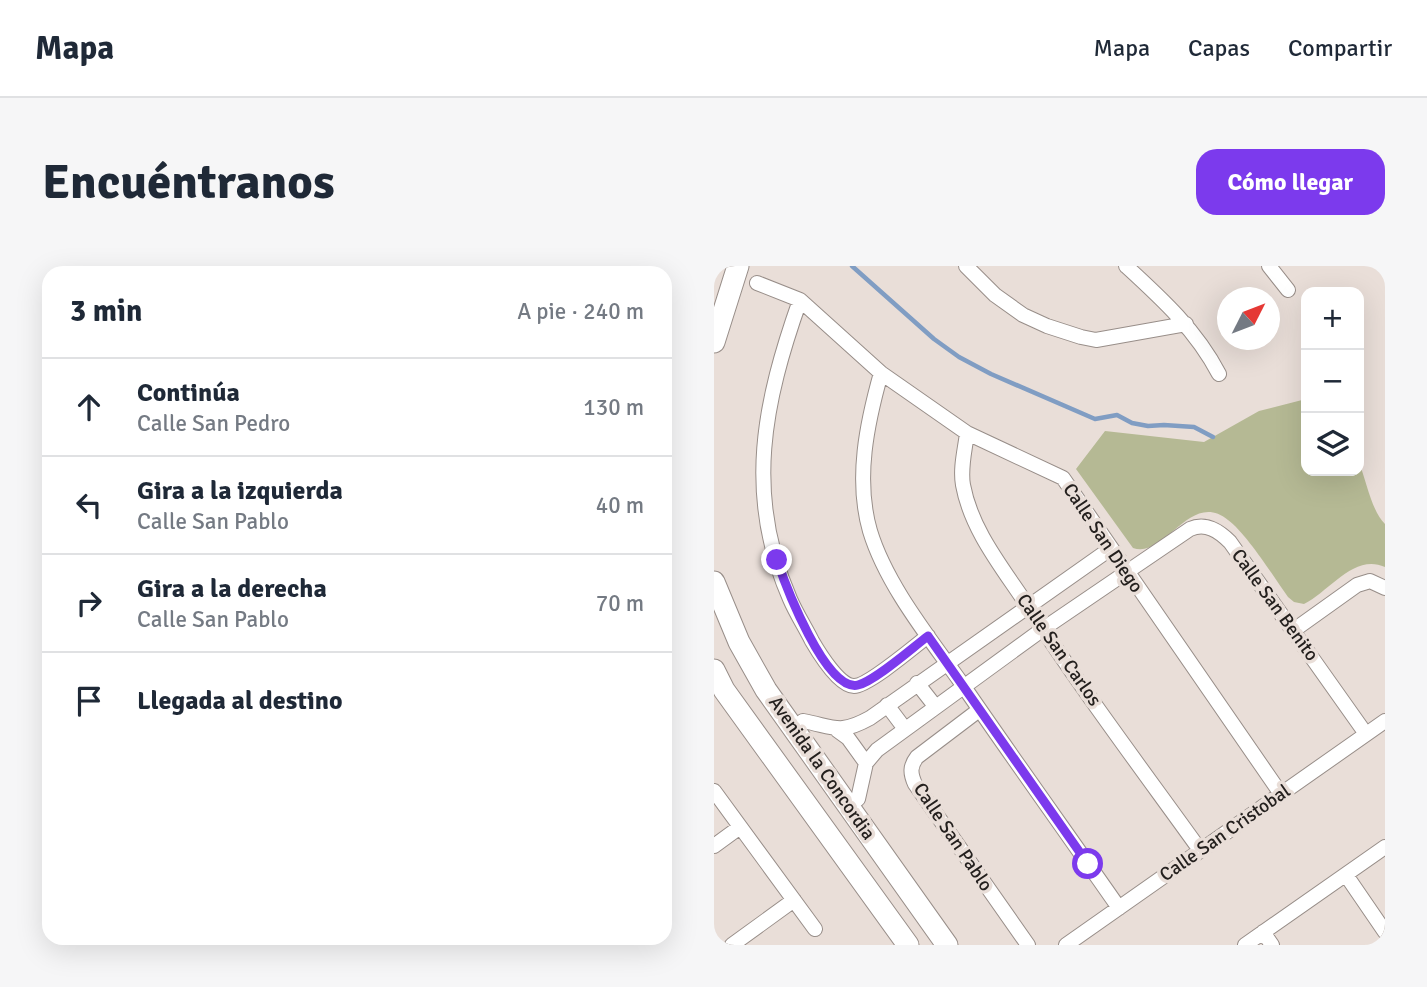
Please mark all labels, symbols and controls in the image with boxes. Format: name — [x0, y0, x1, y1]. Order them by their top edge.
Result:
text: Mapa — [35, 28, 114, 69]
text: Mapa — [1094, 33, 1150, 63]
text: Capas — [1188, 33, 1250, 63]
text: Compartir — [1288, 33, 1392, 63]
button: Cómo llegar — [1196, 149, 1385, 215]
text: Encuéntranos — [42, 152, 335, 212]
north arrow — [1217, 287, 1280, 350]
map controls — [1301, 287, 1364, 476]
button: + — [1301, 287, 1364, 350]
text: 3 min — [70, 293, 142, 330]
text: A pie · 240 m — [517, 297, 644, 326]
button: − — [1301, 350, 1364, 413]
text: Continúa — [137, 377, 240, 409]
icon: ahead — [70, 388, 108, 426]
text: 130 m — [583, 393, 644, 422]
text: Calle San Pedro — [137, 409, 290, 438]
button: layers — [1301, 413, 1364, 476]
text: Gira a la izquierda — [137, 475, 343, 507]
street label: Calle San Diego — [1058, 479, 1149, 597]
icon: left — [70, 486, 108, 524]
text: 40 m — [596, 491, 644, 520]
text: Calle San Pablo — [137, 507, 289, 536]
route end — [761, 544, 792, 575]
street label: Calle San Benito — [1226, 544, 1324, 666]
text: Gira a la derecha — [137, 573, 327, 605]
icon: right — [70, 584, 108, 622]
text: 70 m — [596, 589, 644, 618]
street label: Calle San Carlos — [1011, 589, 1107, 711]
text: Calle San Pablo — [137, 605, 289, 634]
icon: arrive — [70, 682, 108, 720]
text: Llegada al destino — [137, 685, 343, 717]
street label: Avenida la Concordia — [763, 692, 881, 844]
street label: Calle San Pablo — [908, 778, 998, 896]
street label: Calle San Cristobal — [1155, 779, 1295, 887]
route start — [1072, 848, 1103, 879]

